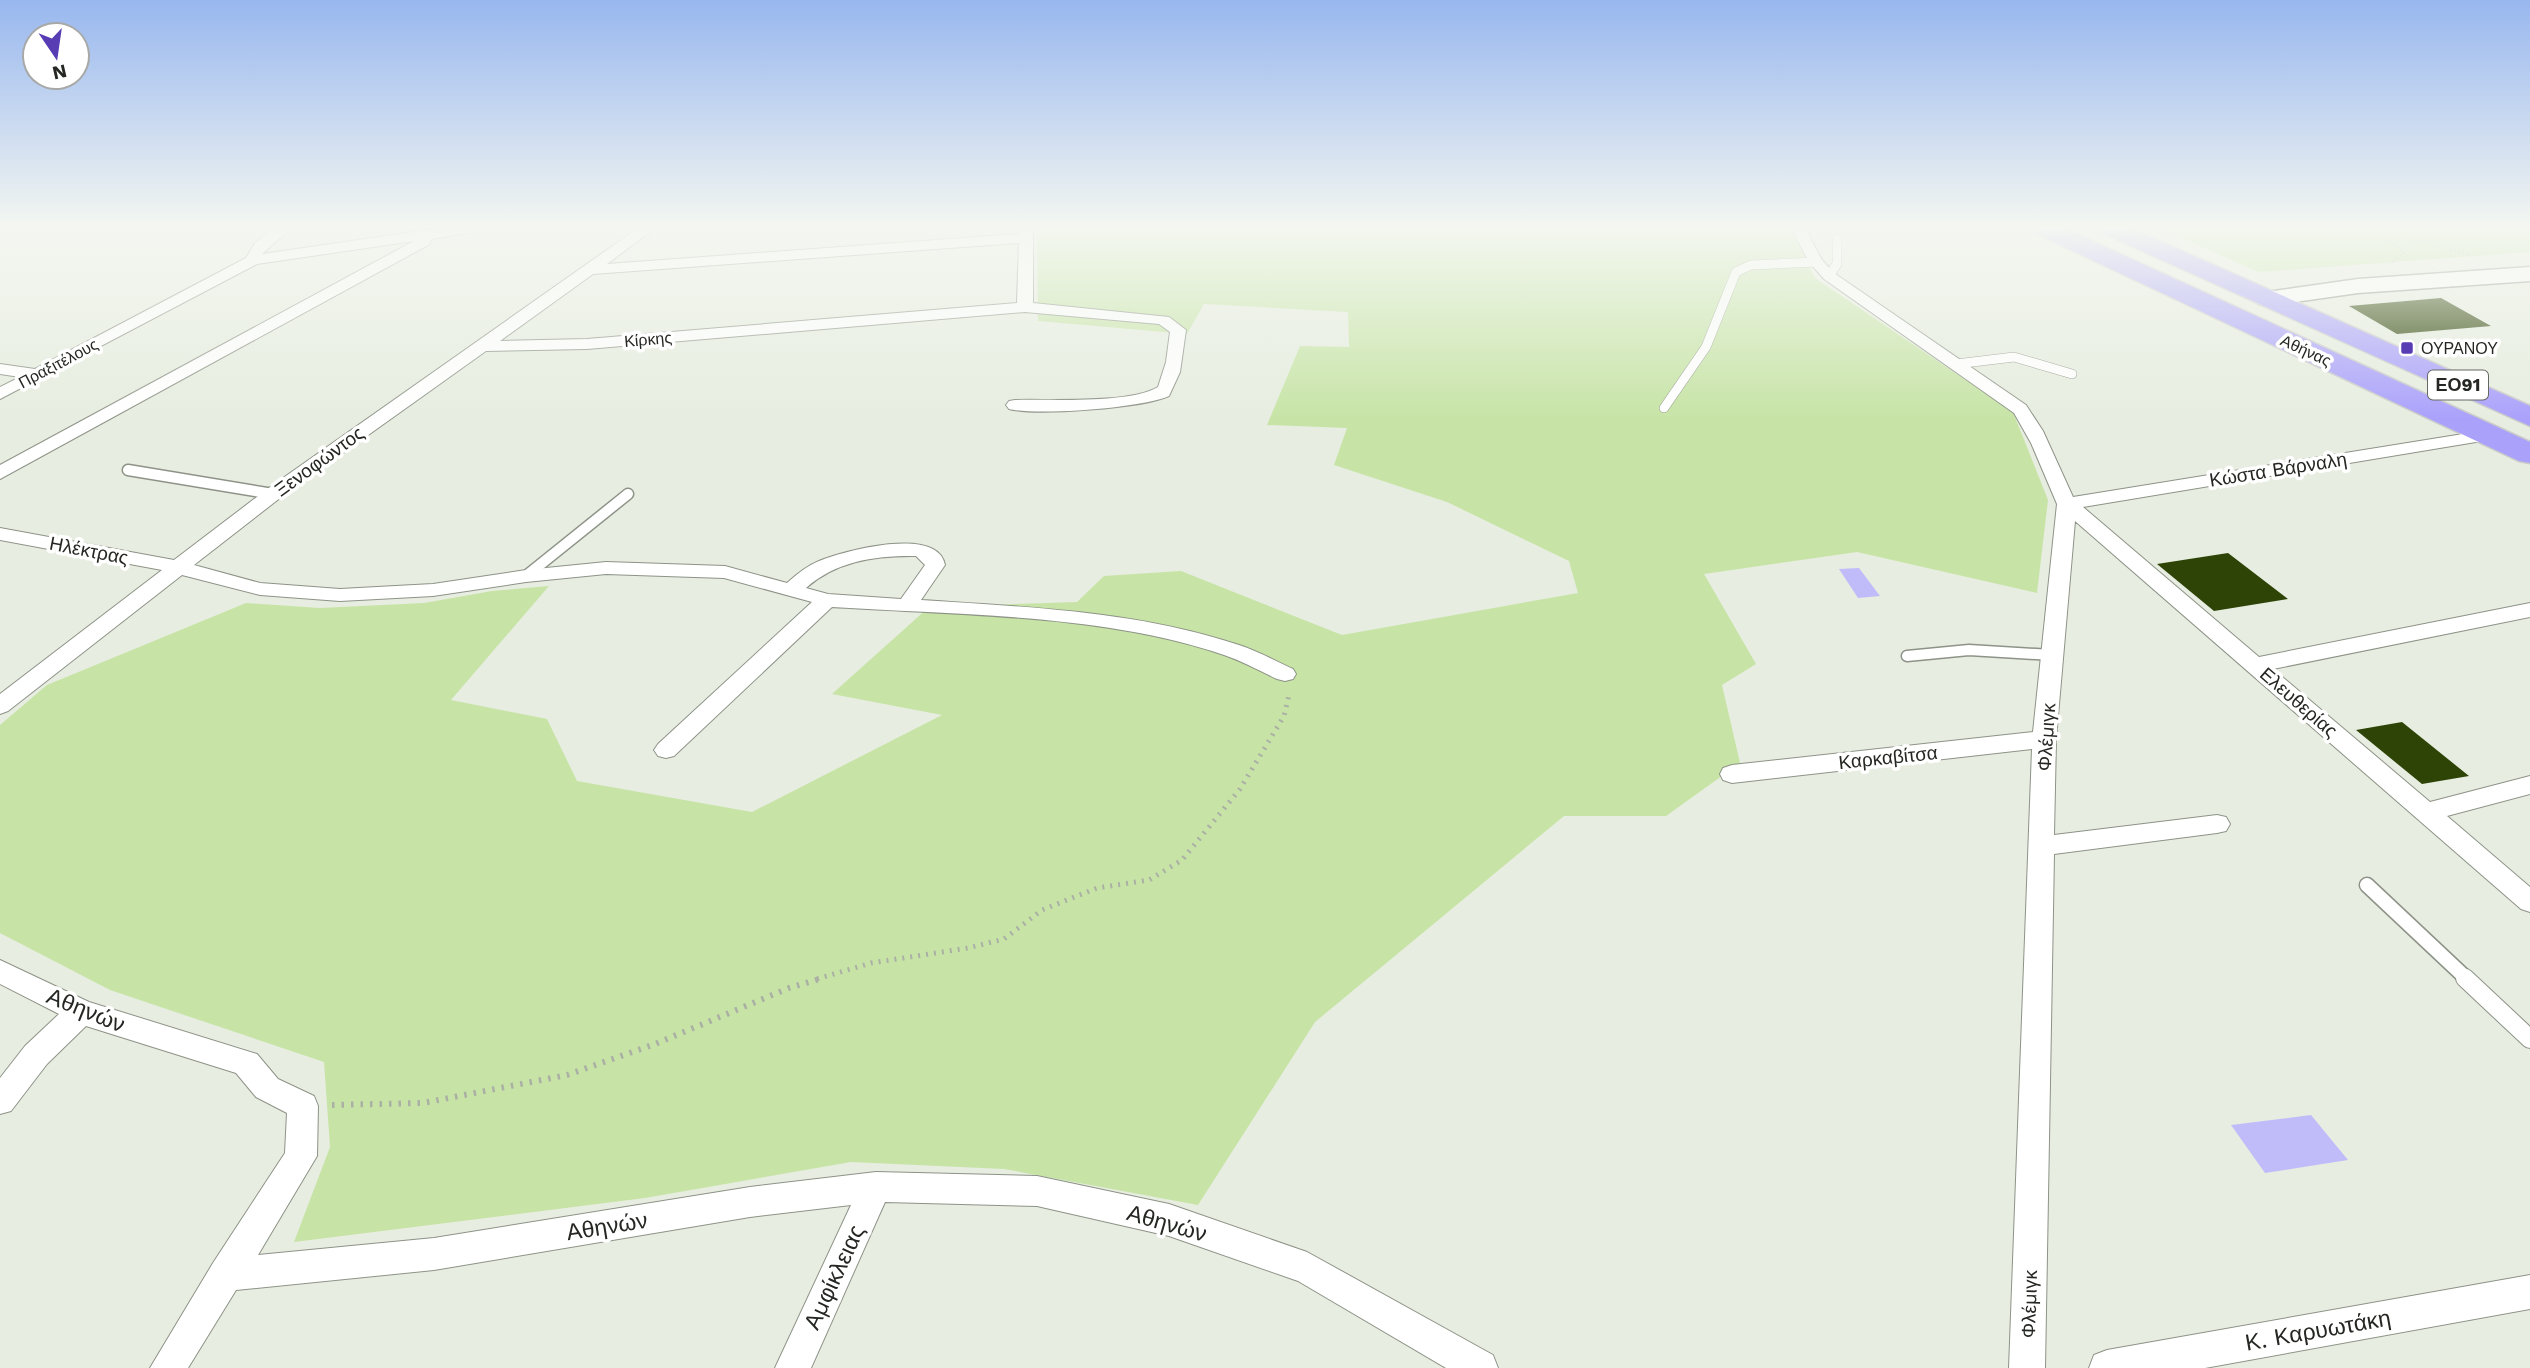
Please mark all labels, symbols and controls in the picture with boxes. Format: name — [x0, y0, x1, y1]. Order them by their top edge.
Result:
north arrow — [21, 21, 91, 91]
text: N — [50, 59, 69, 85]
street label: Κίρκης — [623, 328, 673, 351]
street label: Αθήνας — [2278, 331, 2334, 370]
street label: Πραξιτέλους — [15, 334, 101, 392]
place label: ΟΥΡΑΝΟΥ — [2421, 339, 2498, 358]
marker: ΟΥΡΑΝΟΥ — [2399, 340, 2415, 356]
road number: ΕΟ91 — [2428, 370, 2488, 400]
street label: Ξενοφώντος — [270, 421, 368, 501]
street label: Κώστα Βάρναλη — [2208, 447, 2348, 492]
street label: Ηλέκτρας — [48, 532, 130, 569]
street label: Ελευθερίας — [2255, 662, 2342, 742]
street label: Φλέμιγκ — [2033, 702, 2060, 772]
street label: Καρκαβίτσα — [1837, 741, 1939, 774]
street label: Αθηνών — [43, 983, 129, 1038]
street label: Αθηνών — [1124, 1199, 1210, 1248]
street label: Αθηνών — [565, 1207, 650, 1246]
street label: Αμφίκλειας — [798, 1221, 870, 1334]
street label: Φλέμιγκ — [2017, 1269, 2042, 1338]
street label: Κ. Καρυωτάκη — [2243, 1304, 2393, 1357]

